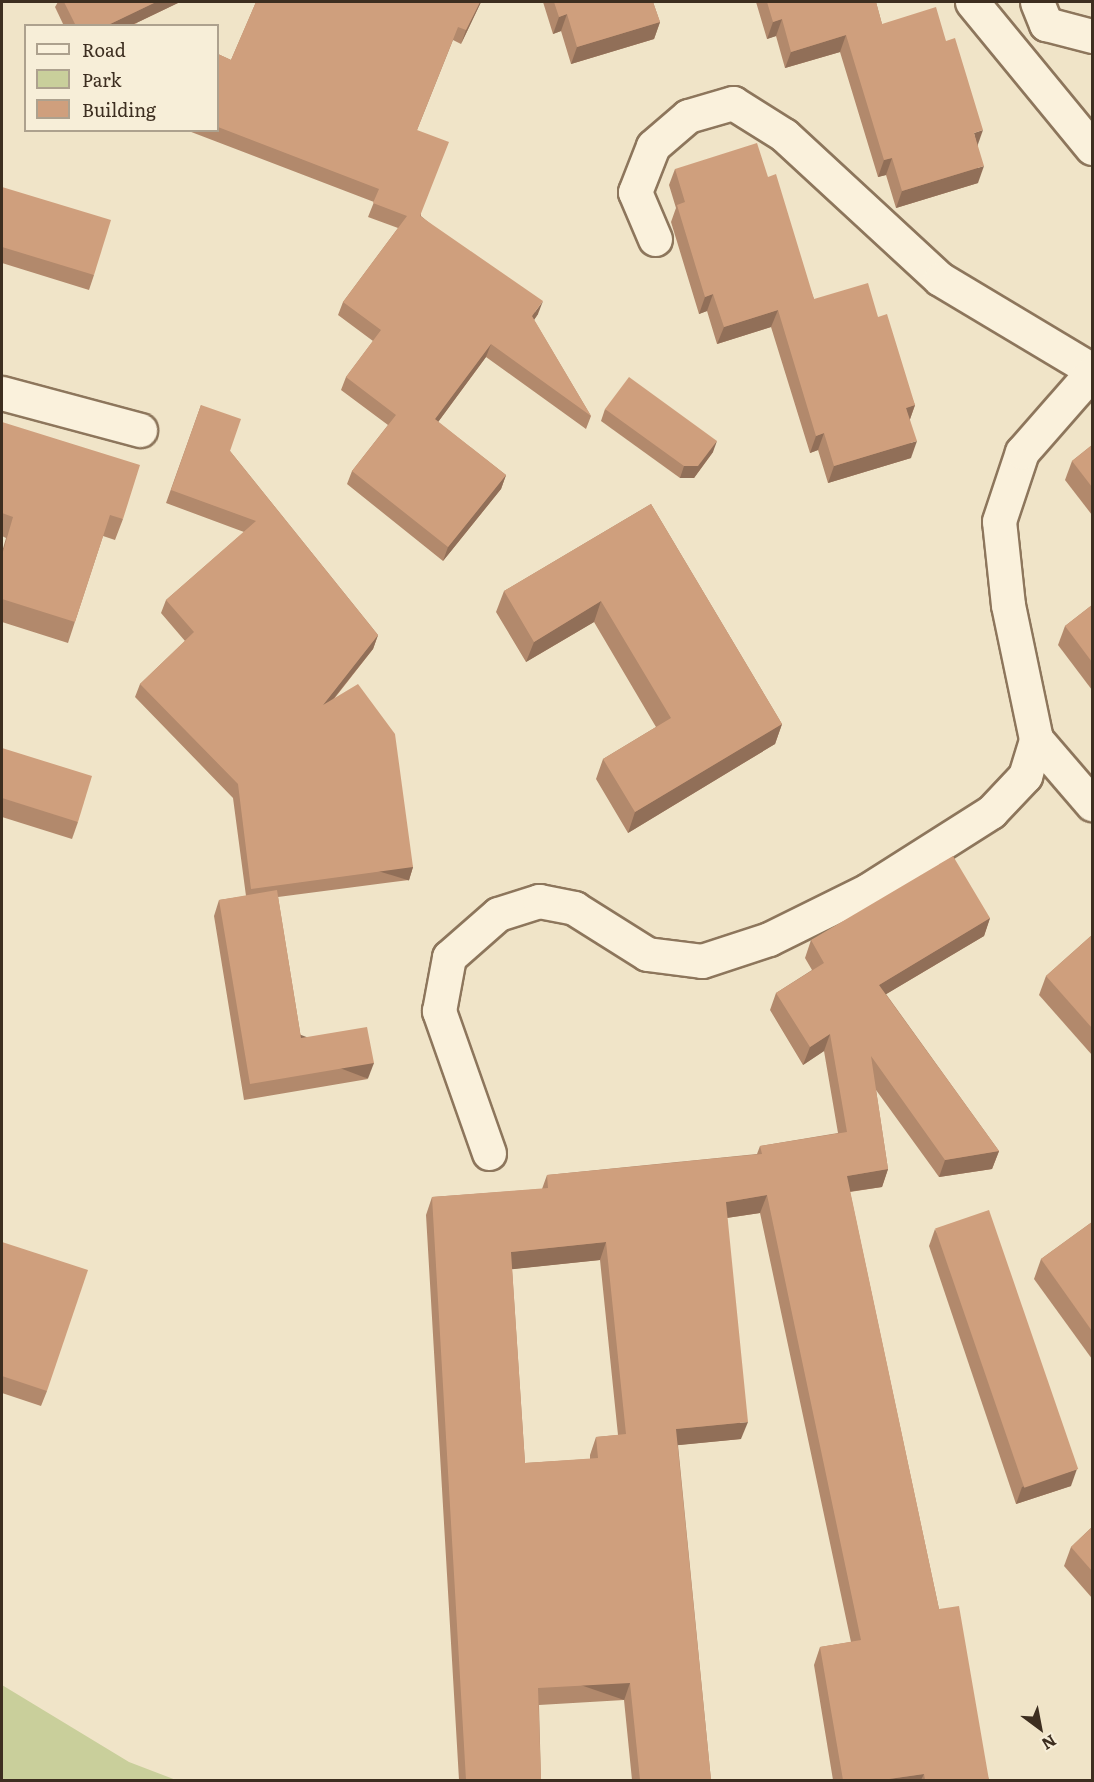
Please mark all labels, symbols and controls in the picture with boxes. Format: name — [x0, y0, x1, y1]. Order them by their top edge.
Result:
legend — [24, 24, 219, 132]
text: Road — [82, 36, 126, 63]
text: Park — [82, 66, 121, 93]
text: Building — [82, 96, 156, 123]
north arrow — [1010, 1698, 1070, 1758]
text: N — [1037, 1730, 1062, 1757]

